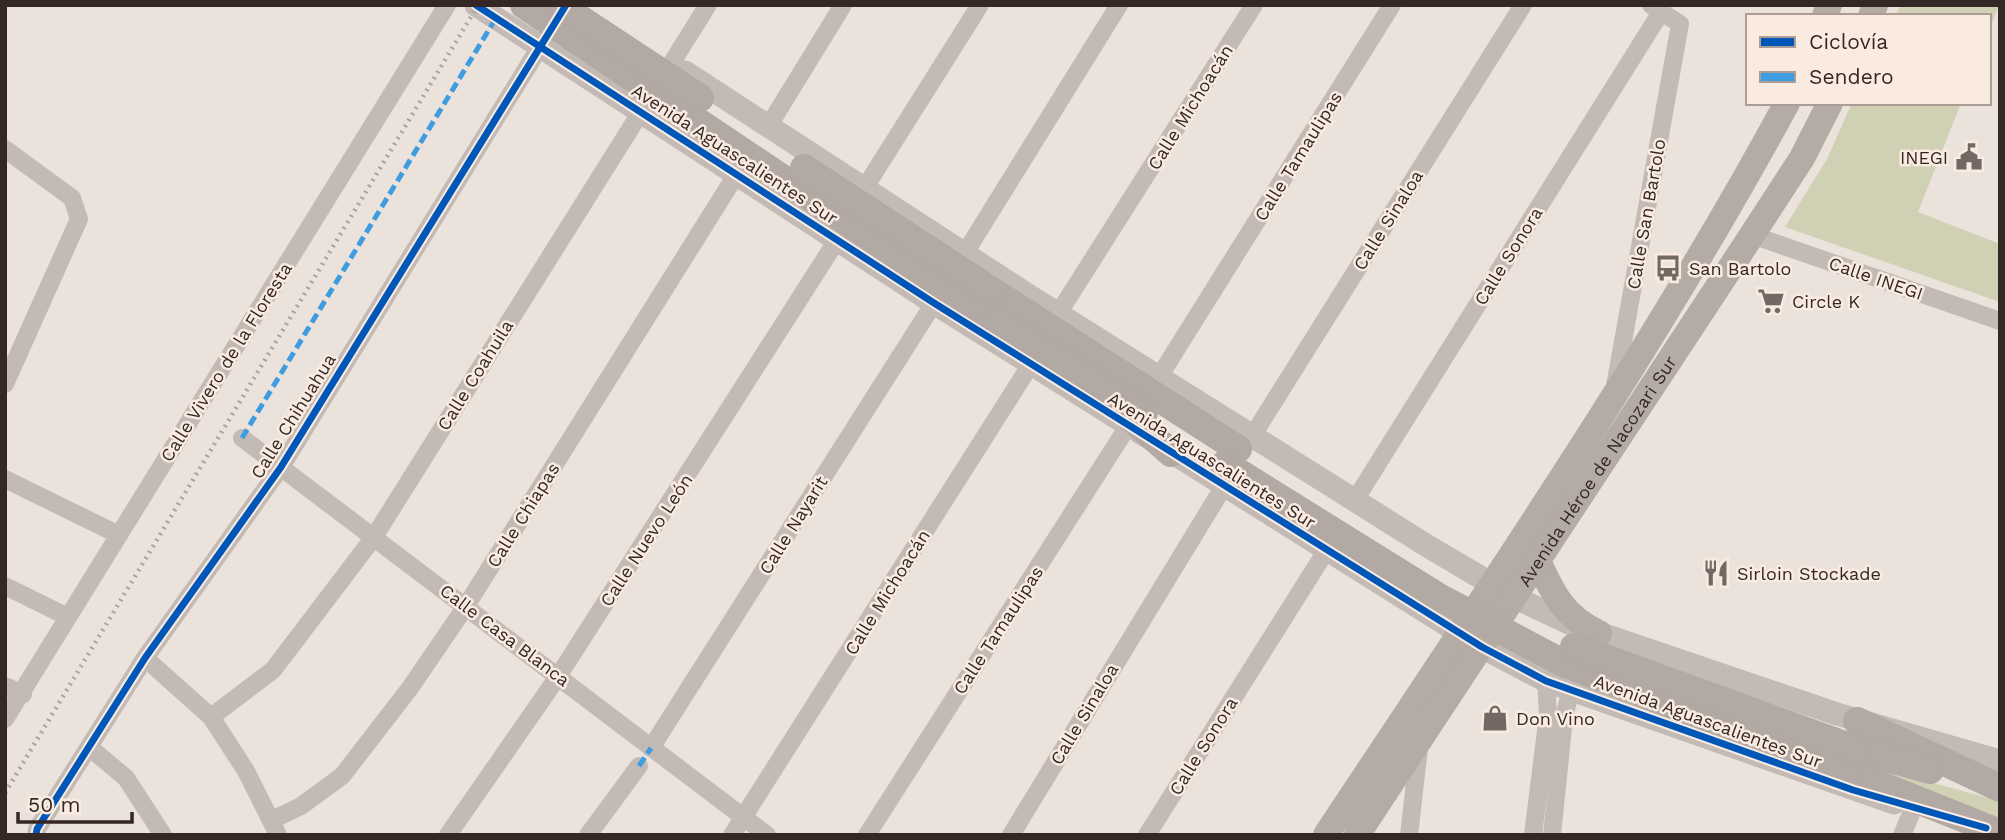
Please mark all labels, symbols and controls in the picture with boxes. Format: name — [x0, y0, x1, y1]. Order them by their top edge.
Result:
legend — [1746, 14, 1991, 105]
text: Ciclovía — [1809, 29, 1888, 54]
street label: Calle Michoacán — [1143, 40, 1237, 174]
text: Sendero — [1809, 64, 1894, 89]
street label: Avenida Aguascalientes Sur — [628, 80, 842, 228]
street label: Calle Tamaulipas — [1250, 87, 1346, 225]
street label: Calle San Bartolo — [1622, 137, 1670, 291]
public building icon: INEGI — [1954, 142, 1984, 172]
place label: INEGI — [1900, 147, 1948, 168]
street label: Calle Sinaloa — [1349, 166, 1427, 274]
street label: Calle Sonora — [1470, 203, 1546, 309]
street label: Calle INEGI — [1826, 252, 1926, 304]
bus stop icon: San Bartolo — [1653, 253, 1683, 283]
place label: San Bartolo — [1689, 258, 1791, 279]
street label: Calle Vivero de la Floresta — [156, 259, 296, 465]
supermarket icon: Circle K — [1756, 286, 1786, 316]
place label: Circle K — [1792, 291, 1860, 312]
street label: Calle Coahuila — [433, 316, 517, 434]
street label: Calle Chihuahua — [246, 350, 340, 482]
street label: Avenida Héroe de Nacozari Sur — [1513, 351, 1680, 590]
street label: Avenida Aguascalientes Sur — [1104, 387, 1320, 533]
street label: Calle Chiapas — [482, 459, 564, 571]
street label: Calle Nuevo León — [595, 470, 697, 610]
street label: Calle Nayarit — [754, 472, 832, 578]
street label: Calle Michoacán — [840, 525, 934, 659]
restaurant icon: Sirloin Stockade — [1701, 558, 1731, 588]
street label: Calle Tamaulipas — [949, 562, 1047, 698]
place label: Sirloin Stockade — [1737, 563, 1881, 584]
street label: Calle Casa Blanca — [436, 579, 574, 691]
street label: Calle Sinaloa — [1046, 660, 1122, 768]
street label: Avenida Aguascalientes Sur — [1591, 670, 1825, 772]
street label: Calle Sonora — [1165, 693, 1241, 799]
shop icon: Don Vino — [1480, 703, 1510, 733]
place label: Don Vino — [1516, 708, 1595, 729]
scale bar — [18, 780, 131, 824]
text: 50 m — [28, 792, 80, 817]

